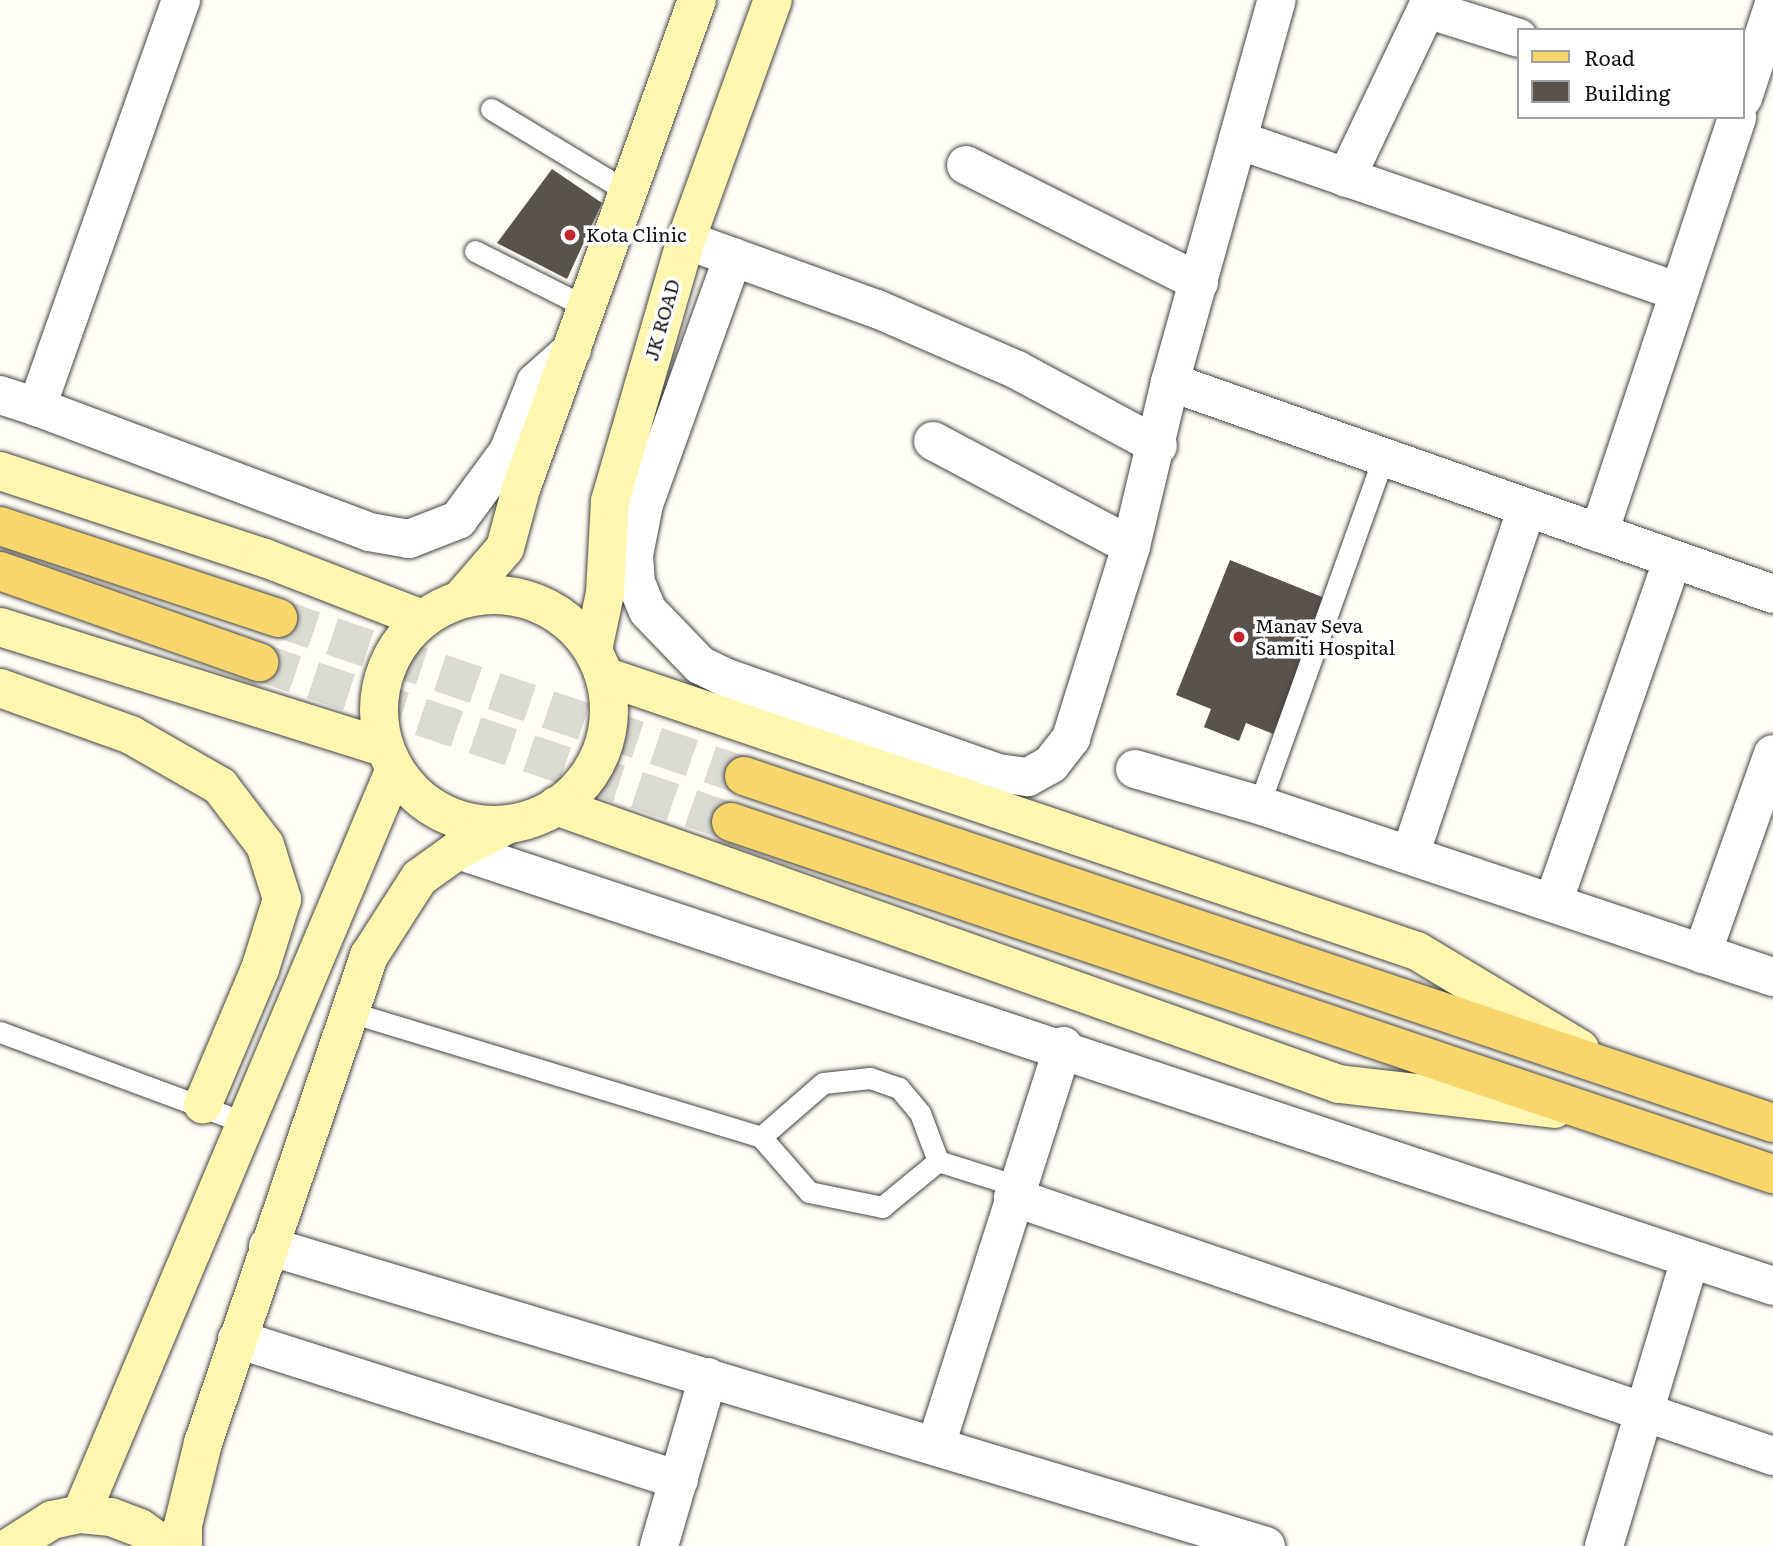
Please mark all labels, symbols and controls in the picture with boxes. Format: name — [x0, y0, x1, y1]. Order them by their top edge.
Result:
legend — [1518, 28, 1745, 119]
text: Road — [1584, 41, 1635, 72]
text: Building — [1584, 76, 1670, 107]
place label: Kota Clinic — [586, 224, 686, 246]
marker: Kota Clinic — [560, 225, 580, 245]
street label: JK ROAD — [639, 277, 685, 363]
place label: Manav Seva Samiti Hospital — [1255, 615, 1395, 659]
marker: Manav Seva Samiti Hospital — [1229, 627, 1249, 647]

